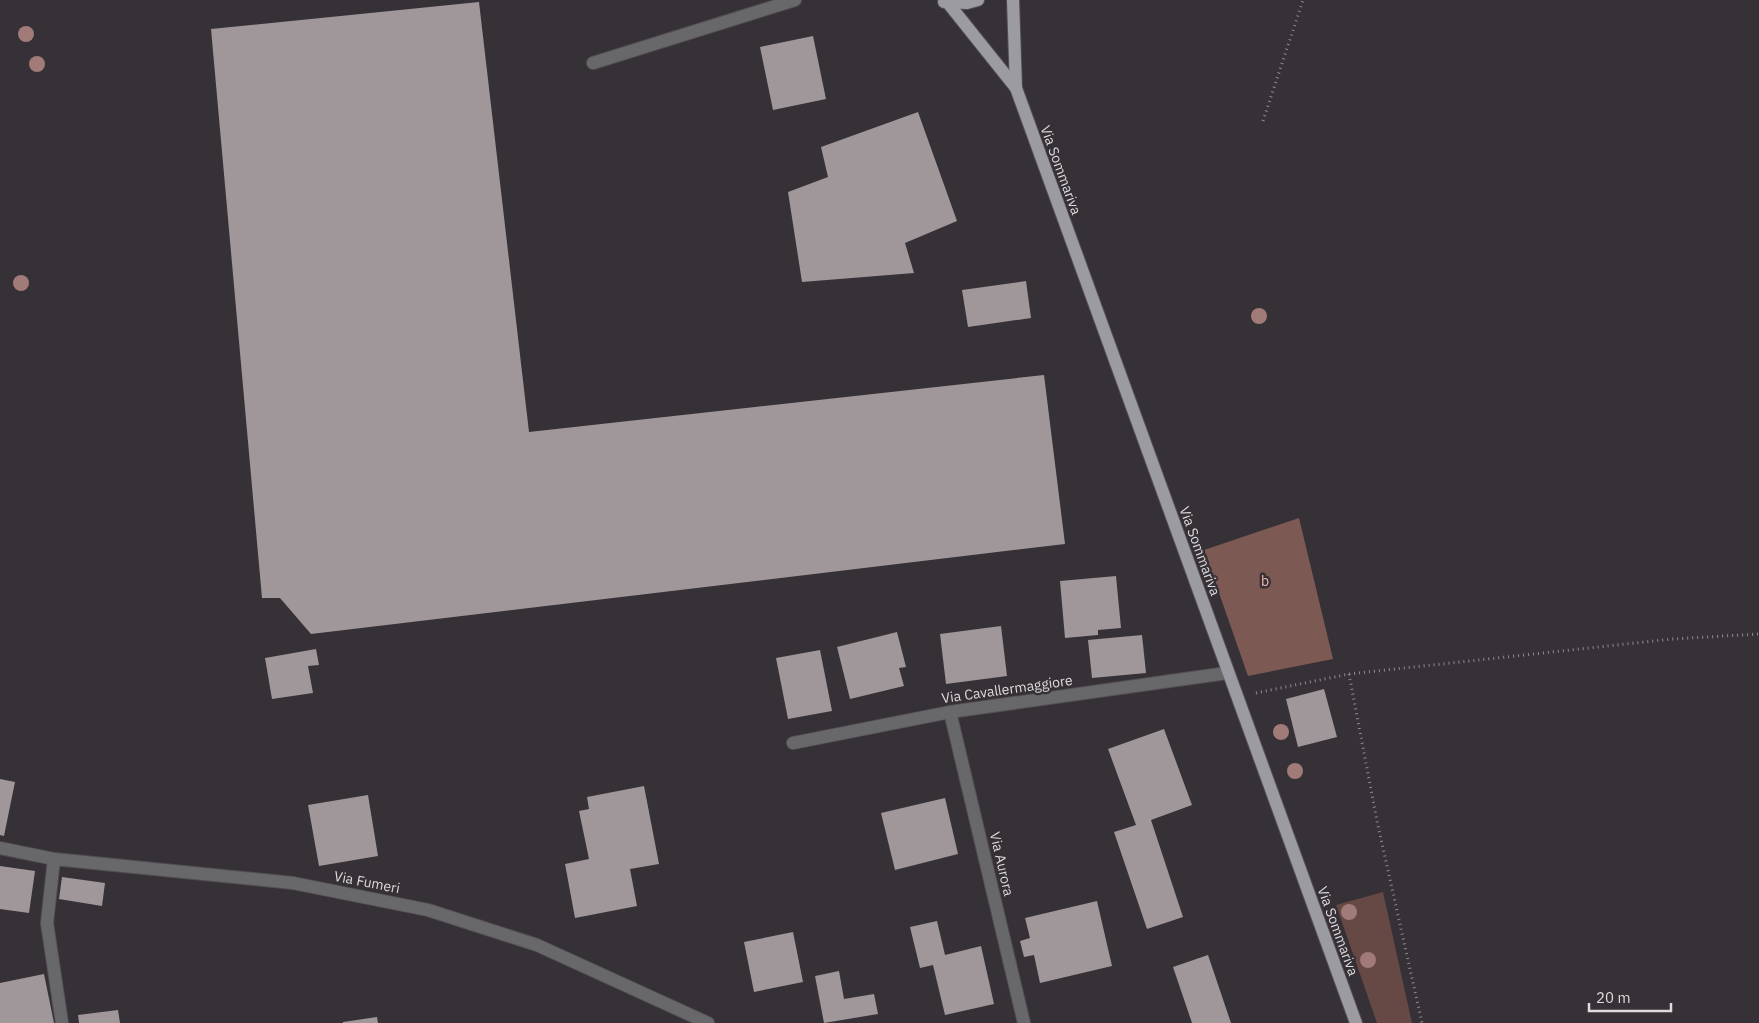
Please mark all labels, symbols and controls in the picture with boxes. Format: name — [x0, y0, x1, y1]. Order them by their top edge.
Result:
street label: Via Sommariva — [1037, 123, 1086, 218]
street label: Via Sommariva — [1176, 504, 1225, 599]
park label: b — [1261, 572, 1269, 590]
street label: Via Cavallermaggiore — [940, 671, 1074, 707]
street label: Via Aurora — [986, 830, 1018, 898]
street label: Via Fumeri — [333, 867, 401, 897]
street label: Via Sommariva — [1314, 884, 1363, 979]
scale bar — [1589, 980, 1672, 1012]
text: 20 m — [1596, 988, 1631, 1007]

